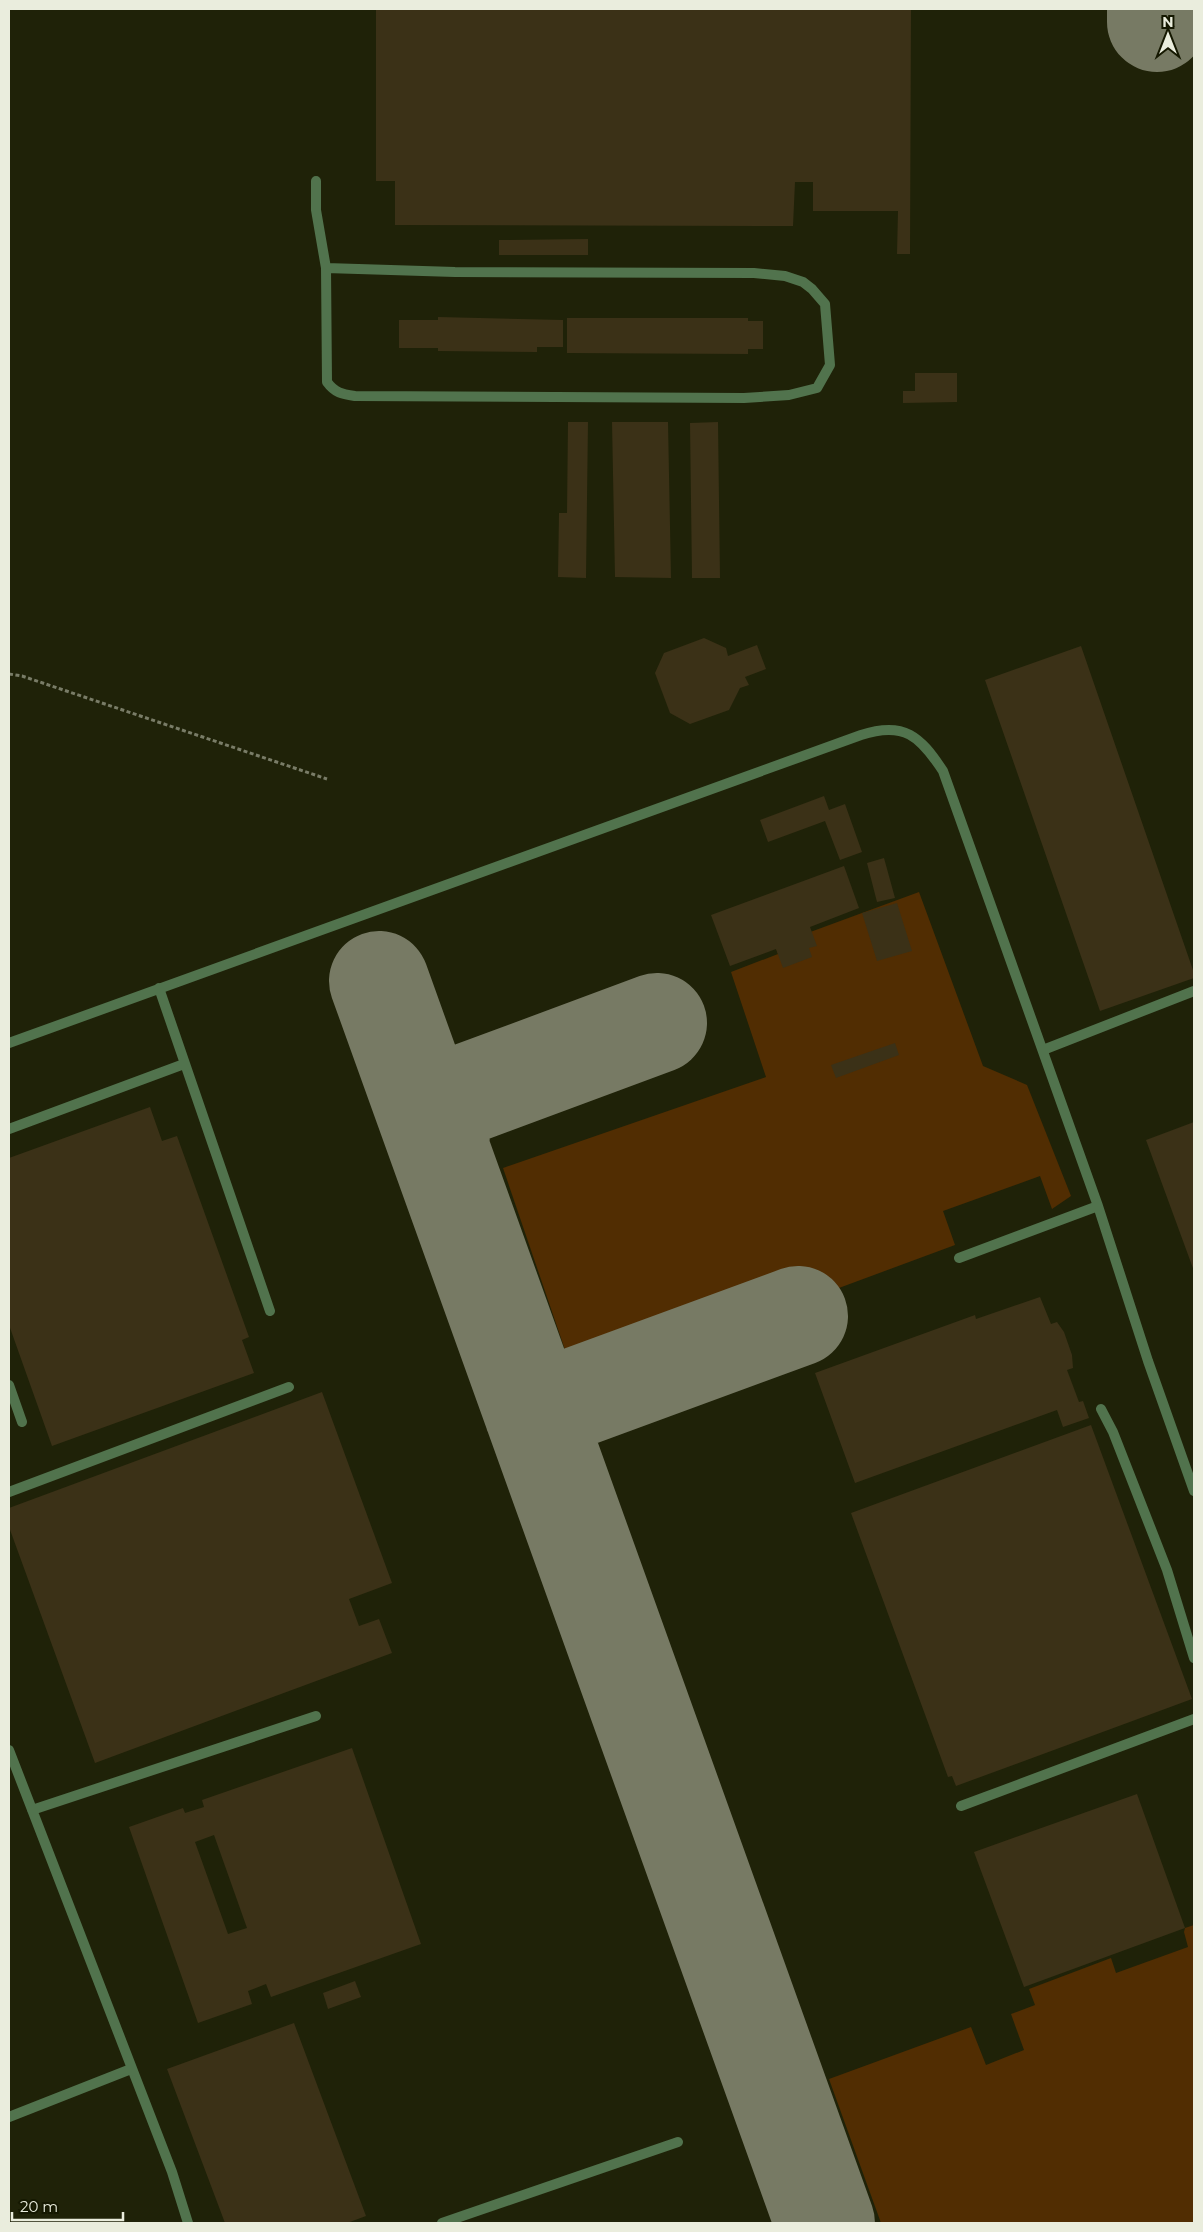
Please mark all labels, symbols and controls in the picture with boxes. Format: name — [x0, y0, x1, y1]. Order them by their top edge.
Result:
north arrow — [1143, 10, 1193, 60]
text: N — [1162, 13, 1174, 31]
scale bar — [12, 2190, 124, 2222]
text: 20 m — [20, 2197, 58, 2216]

